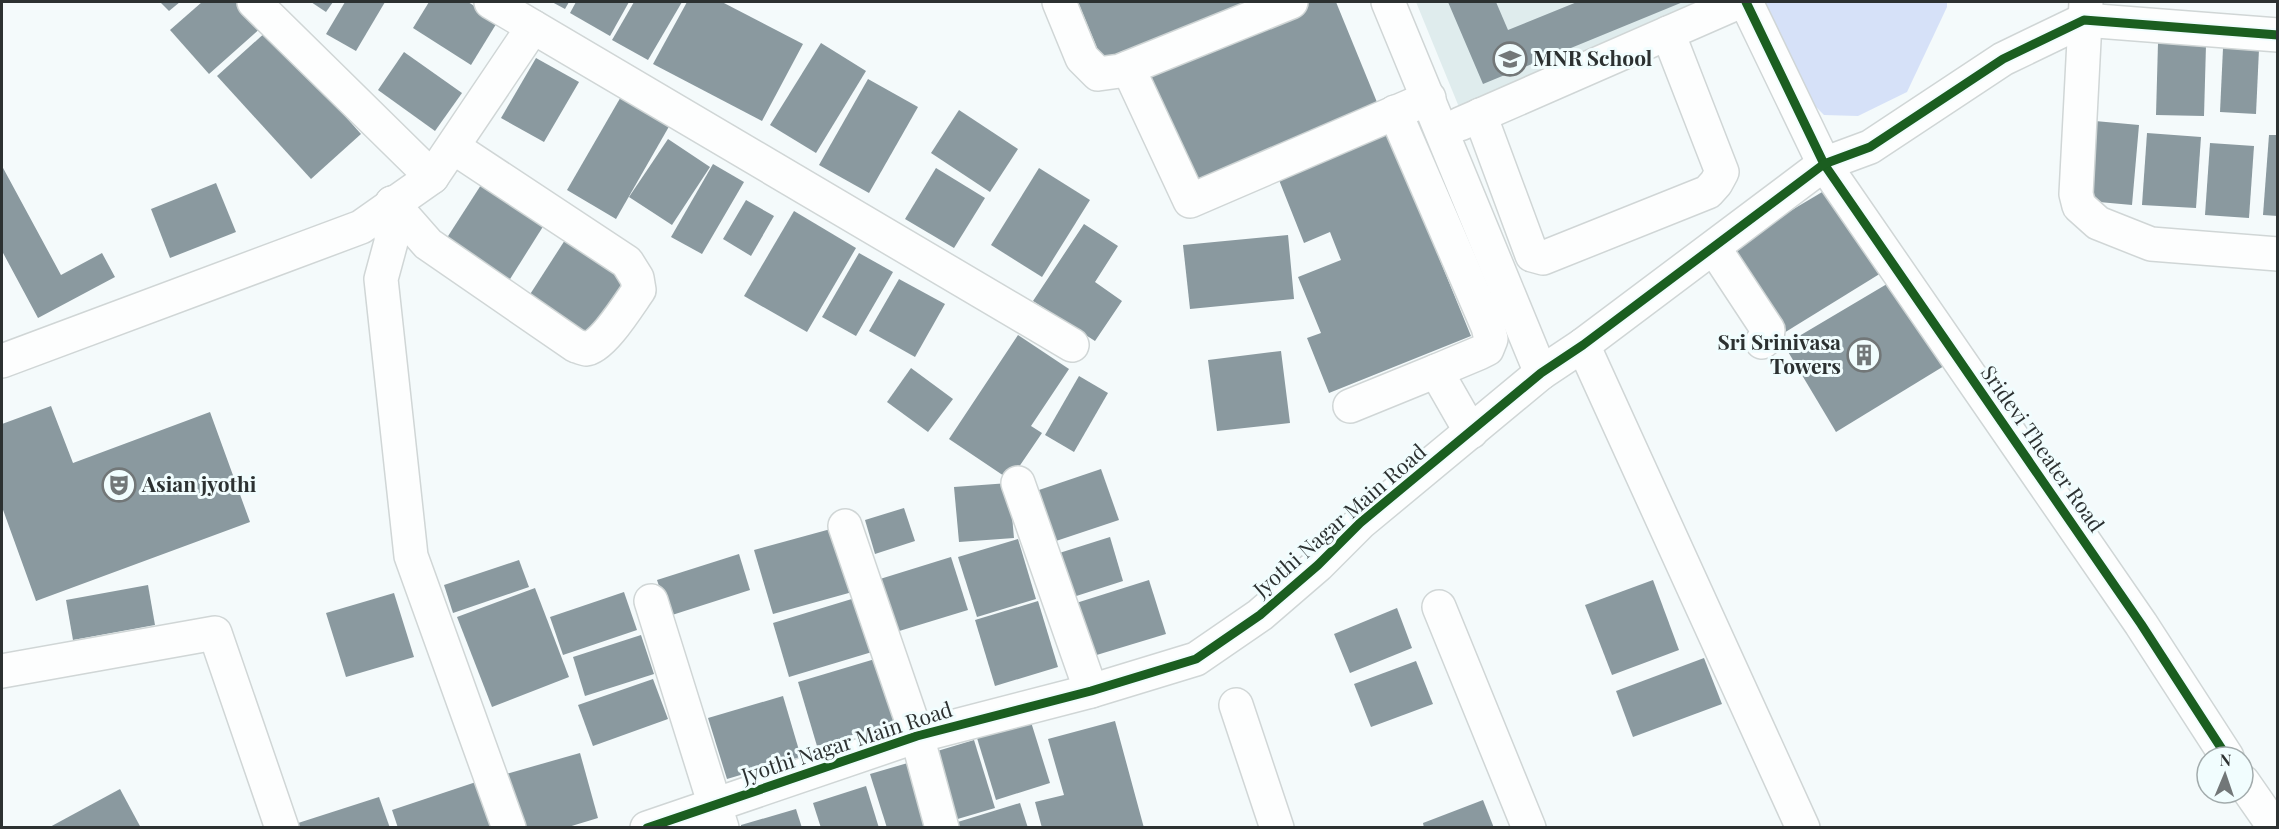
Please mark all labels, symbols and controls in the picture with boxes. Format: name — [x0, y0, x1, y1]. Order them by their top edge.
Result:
school or university icon: MNR School — [1492, 41, 1528, 77]
place label: MNR School — [1533, 43, 1653, 71]
place label: Sri Srinivasa Towers — [1717, 327, 1841, 379]
building icon: Sri Srinivasa Towers — [1846, 337, 1882, 373]
street label: Sridevi Theater Road — [1976, 359, 2112, 537]
street label: Jyothi Nagar Main Road — [1246, 437, 1431, 603]
theatre icon: Asian jyothi — [101, 467, 137, 503]
place label: Asian jyothi — [141, 469, 257, 497]
street label: Jyothi Nagar Main Road — [736, 694, 955, 789]
north arrow — [2195, 745, 2255, 805]
text: N — [2219, 749, 2232, 770]

